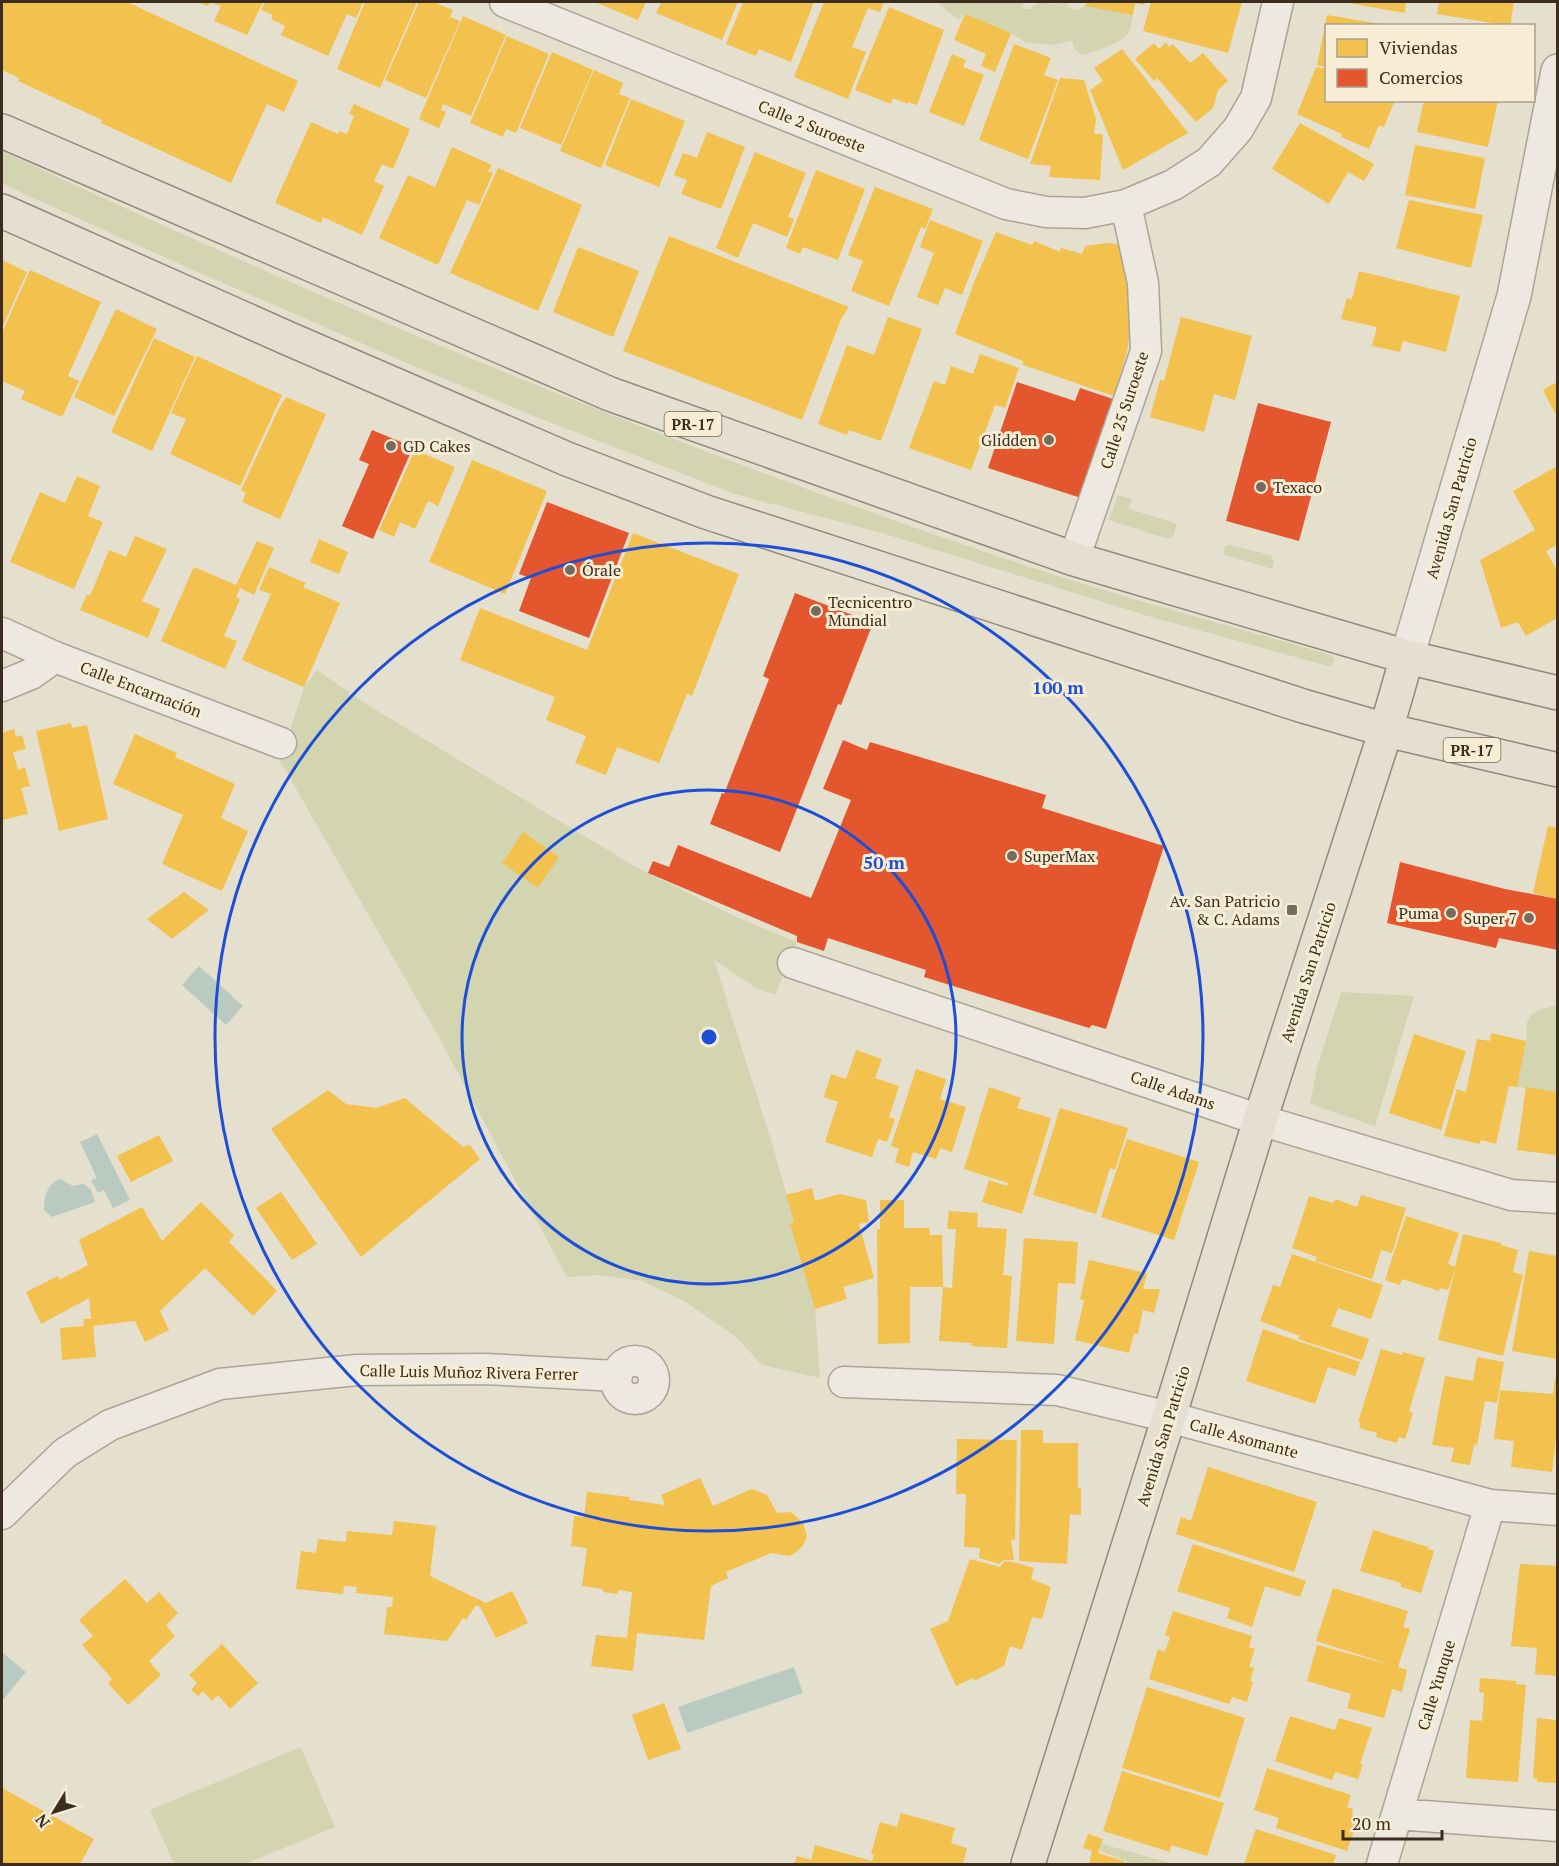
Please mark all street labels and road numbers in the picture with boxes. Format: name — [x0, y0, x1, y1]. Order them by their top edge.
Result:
street label: Calle 2 Suroeste — [755, 94, 869, 158]
street label: Calle 25 Suroeste — [1095, 348, 1153, 472]
road number: PR-17 — [664, 412, 722, 436]
street label: Avenida San Patricio — [1420, 434, 1482, 581]
street label: Calle Encarnación — [77, 656, 205, 723]
road number: PR-17 — [1444, 738, 1500, 762]
street label: Avenida San Patricio — [1275, 899, 1341, 1045]
street label: Calle Adams — [1128, 1065, 1218, 1115]
street label: Calle Luis Muñoz Rivera Ferrer — [359, 1359, 579, 1385]
street label: Avenida San Patricio — [1131, 1363, 1195, 1509]
street label: Calle Asomante — [1187, 1413, 1301, 1463]
street label: Calle Yunque — [1412, 1637, 1460, 1733]

